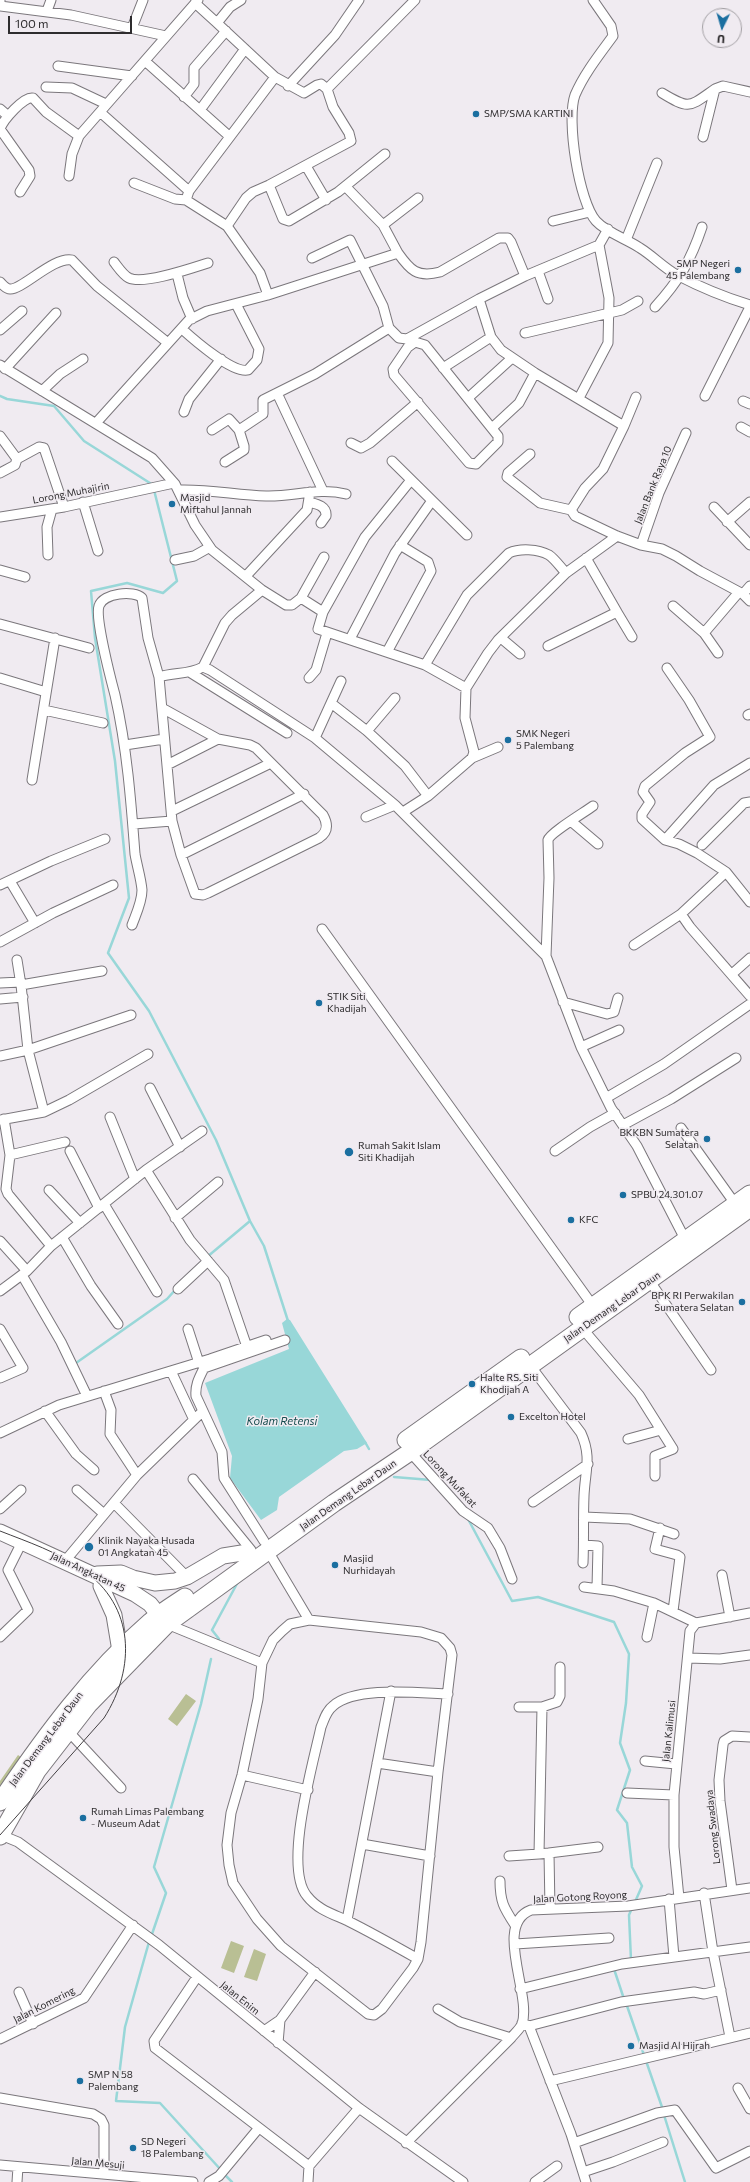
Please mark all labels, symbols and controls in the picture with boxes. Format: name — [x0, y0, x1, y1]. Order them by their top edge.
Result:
scale bar — [10, 8, 134, 34]
north arrow — [702, 8, 742, 48]
text: 100 m — [15, 16, 49, 30]
text: U — [716, 33, 726, 46]
place label: SMP/SMA KARTINI — [484, 108, 573, 120]
marker: SMP/SMA KARTINI — [471, 109, 481, 119]
place label: SMP Negeri 45 Palembang — [666, 258, 730, 282]
marker: SMP Negeri 45 Palembang — [733, 265, 743, 275]
street label: Jalan Bank Raya 10 — [632, 444, 674, 526]
street label: Lorong Muhajirin — [32, 480, 110, 506]
place label: Masjid Miftahul Jannah — [180, 492, 252, 516]
marker: Masjid Miftahul Jannah — [167, 499, 177, 509]
place label: SMK Negeri 5 Palembang — [516, 728, 574, 752]
marker: SMK Negeri 5 Palembang — [503, 735, 513, 745]
place label: STIK Siti Khadijah — [327, 991, 367, 1014]
marker: STIK Siti Khadijah — [314, 998, 324, 1008]
place label: BKKBN Sumatera Selatan — [619, 1127, 699, 1150]
marker: BKKBN Sumatera Selatan — [702, 1134, 712, 1144]
place label: Rumah Sakit Islam Siti Khadijah — [358, 1140, 441, 1164]
marker: Rumah Sakit Islam Siti Khadijah — [343, 1146, 355, 1158]
place label: SPBU 24.301.07 — [631, 1189, 703, 1201]
marker: SPBU 24.301.07 — [618, 1190, 628, 1200]
place label: KFC — [579, 1214, 598, 1226]
marker: KFC — [566, 1215, 576, 1225]
street label: Jalan Demang Lebar Daun — [561, 1269, 663, 1345]
place label: BPK RI Perwakilan Sumatera Selatan — [651, 1290, 734, 1314]
marker: BPK RI Perwakilan Sumatera Selatan — [737, 1297, 747, 1307]
place label: Halte RS. Siti Khodijah A — [480, 1372, 538, 1396]
marker: Halte RS. Siti Khodijah A — [467, 1379, 477, 1389]
place label: Excelton Hotel — [519, 1411, 586, 1423]
marker: Excelton Hotel — [506, 1412, 516, 1422]
water label: Kolam Retensi — [247, 1414, 317, 1428]
street label: Lorong Mufakat — [421, 1448, 479, 1510]
street label: Jalan Demang Lebar Daun — [297, 1457, 399, 1533]
place label: Klinik Nayaka Husada 01 Angkatan 45 — [98, 1535, 195, 1558]
marker: Klinik Nayaka Husada 01 Angkatan 45 — [83, 1541, 95, 1553]
street label: Jalan Angkatan 45 — [49, 1549, 127, 1595]
place label: Masjid Nurhidayah — [343, 1553, 395, 1576]
marker: Masjid Nurhidayah — [330, 1560, 340, 1570]
street label: Jalan Demang Lebar Daun — [7, 1689, 85, 1789]
street label: Jalan Kalimusi — [660, 1700, 678, 1762]
street label: Lorong Swadaya — [703, 1789, 723, 1865]
place label: Rumah Limas Palembang - Museum Adat — [91, 1806, 204, 1830]
marker: Rumah Limas Palembang - Museum Adat — [78, 1813, 88, 1823]
street label: Jalan Gotong Royong — [533, 1889, 627, 1905]
street label: Jalan Enim — [218, 1979, 262, 2017]
street label: Jalan Komering — [11, 1984, 77, 2026]
place label: Masjid Al Hijrah — [639, 2040, 710, 2052]
marker: Masjid Al Hijrah — [626, 2041, 636, 2051]
place label: SMP N 58 Palembang — [88, 2069, 138, 2092]
marker: SMP N 58 Palembang — [75, 2076, 85, 2086]
place label: SD Negeri 18 Palembang — [141, 2136, 204, 2160]
marker: SD Negeri 18 Palembang — [128, 2143, 138, 2153]
street label: Jalan Mesuji — [71, 2155, 125, 2171]

